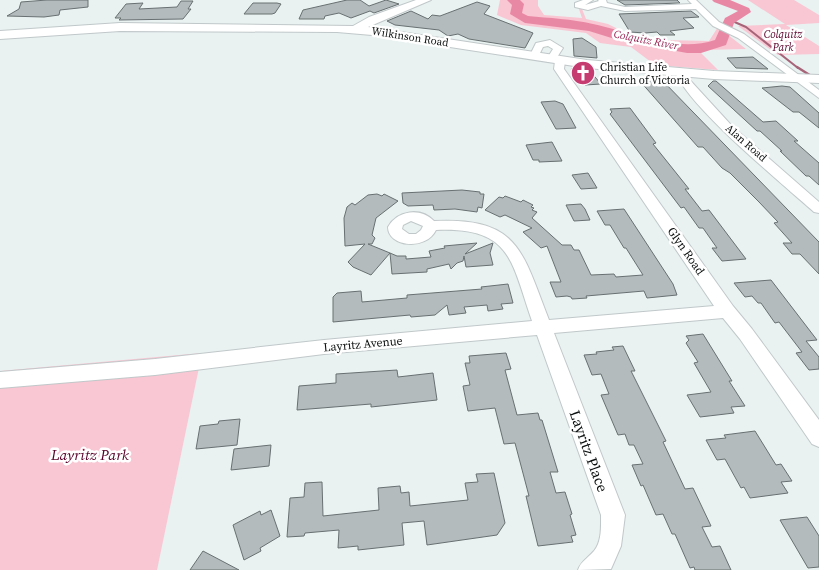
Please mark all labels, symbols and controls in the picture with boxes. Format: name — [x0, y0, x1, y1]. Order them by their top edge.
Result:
street label: Wilkinson Road — [370, 24, 450, 51]
water label: Colquitz River — [612, 26, 680, 54]
park label: Colquitz Park — [764, 27, 803, 55]
church icon: Christian Life Church of Victoria — [570, 60, 596, 86]
place label: Christian Life Church of Victoria — [600, 60, 690, 88]
street label: Alan Road — [722, 121, 770, 166]
street label: Glyn Road — [664, 224, 708, 278]
street label: Layritz Avenue — [323, 333, 403, 355]
street label: Layritz Place — [564, 407, 614, 495]
park label: Layritz Park — [50, 444, 130, 465]

